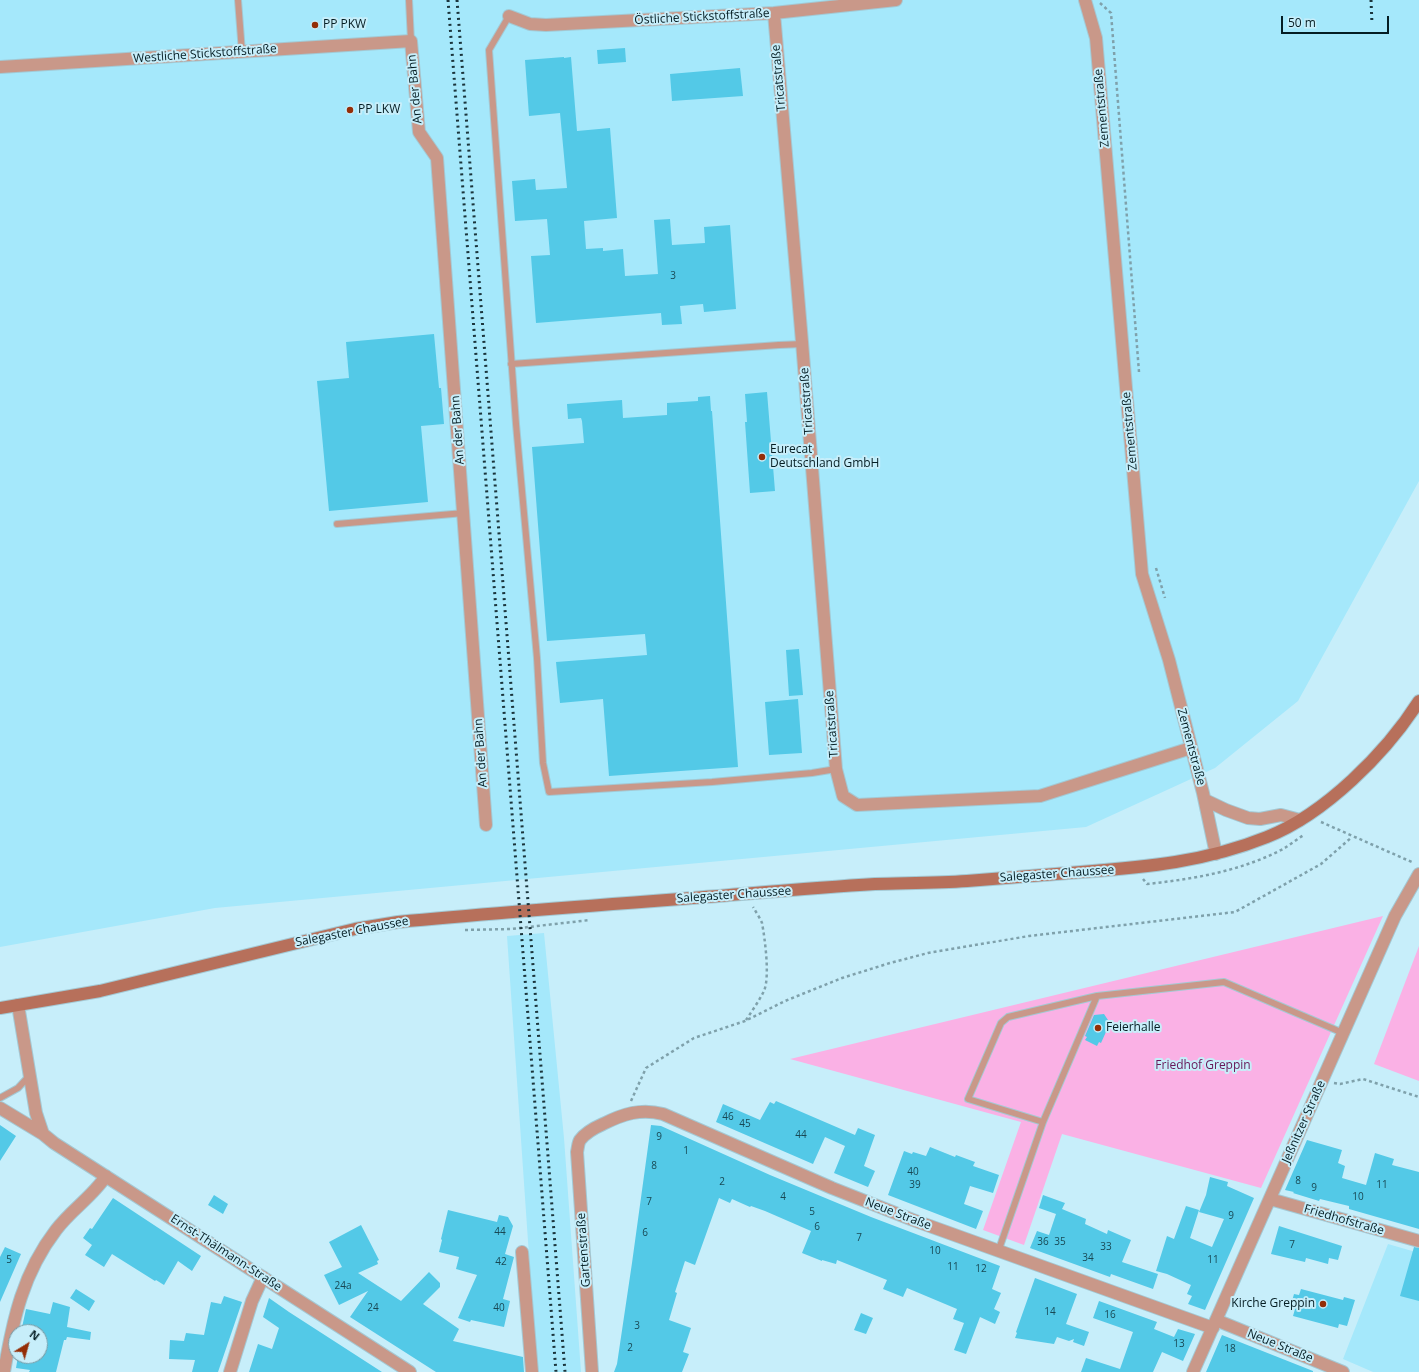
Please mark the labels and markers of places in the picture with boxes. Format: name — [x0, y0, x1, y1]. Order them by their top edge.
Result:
place label: PP PKW — [323, 18, 366, 32]
marker: PP PKW — [310, 20, 320, 30]
place label: PP LKW — [358, 103, 400, 117]
marker: PP LKW — [345, 105, 355, 115]
place label: Eurecat Deutschland GmbH — [770, 443, 879, 471]
marker: Eurecat Deutschland GmbH — [757, 452, 767, 462]
place label: Feierhalle — [1106, 1021, 1160, 1035]
marker: Feierhalle — [1093, 1023, 1103, 1033]
place label: Kirche Greppin — [1231, 1297, 1315, 1311]
marker: Kirche Greppin — [1318, 1299, 1328, 1309]

